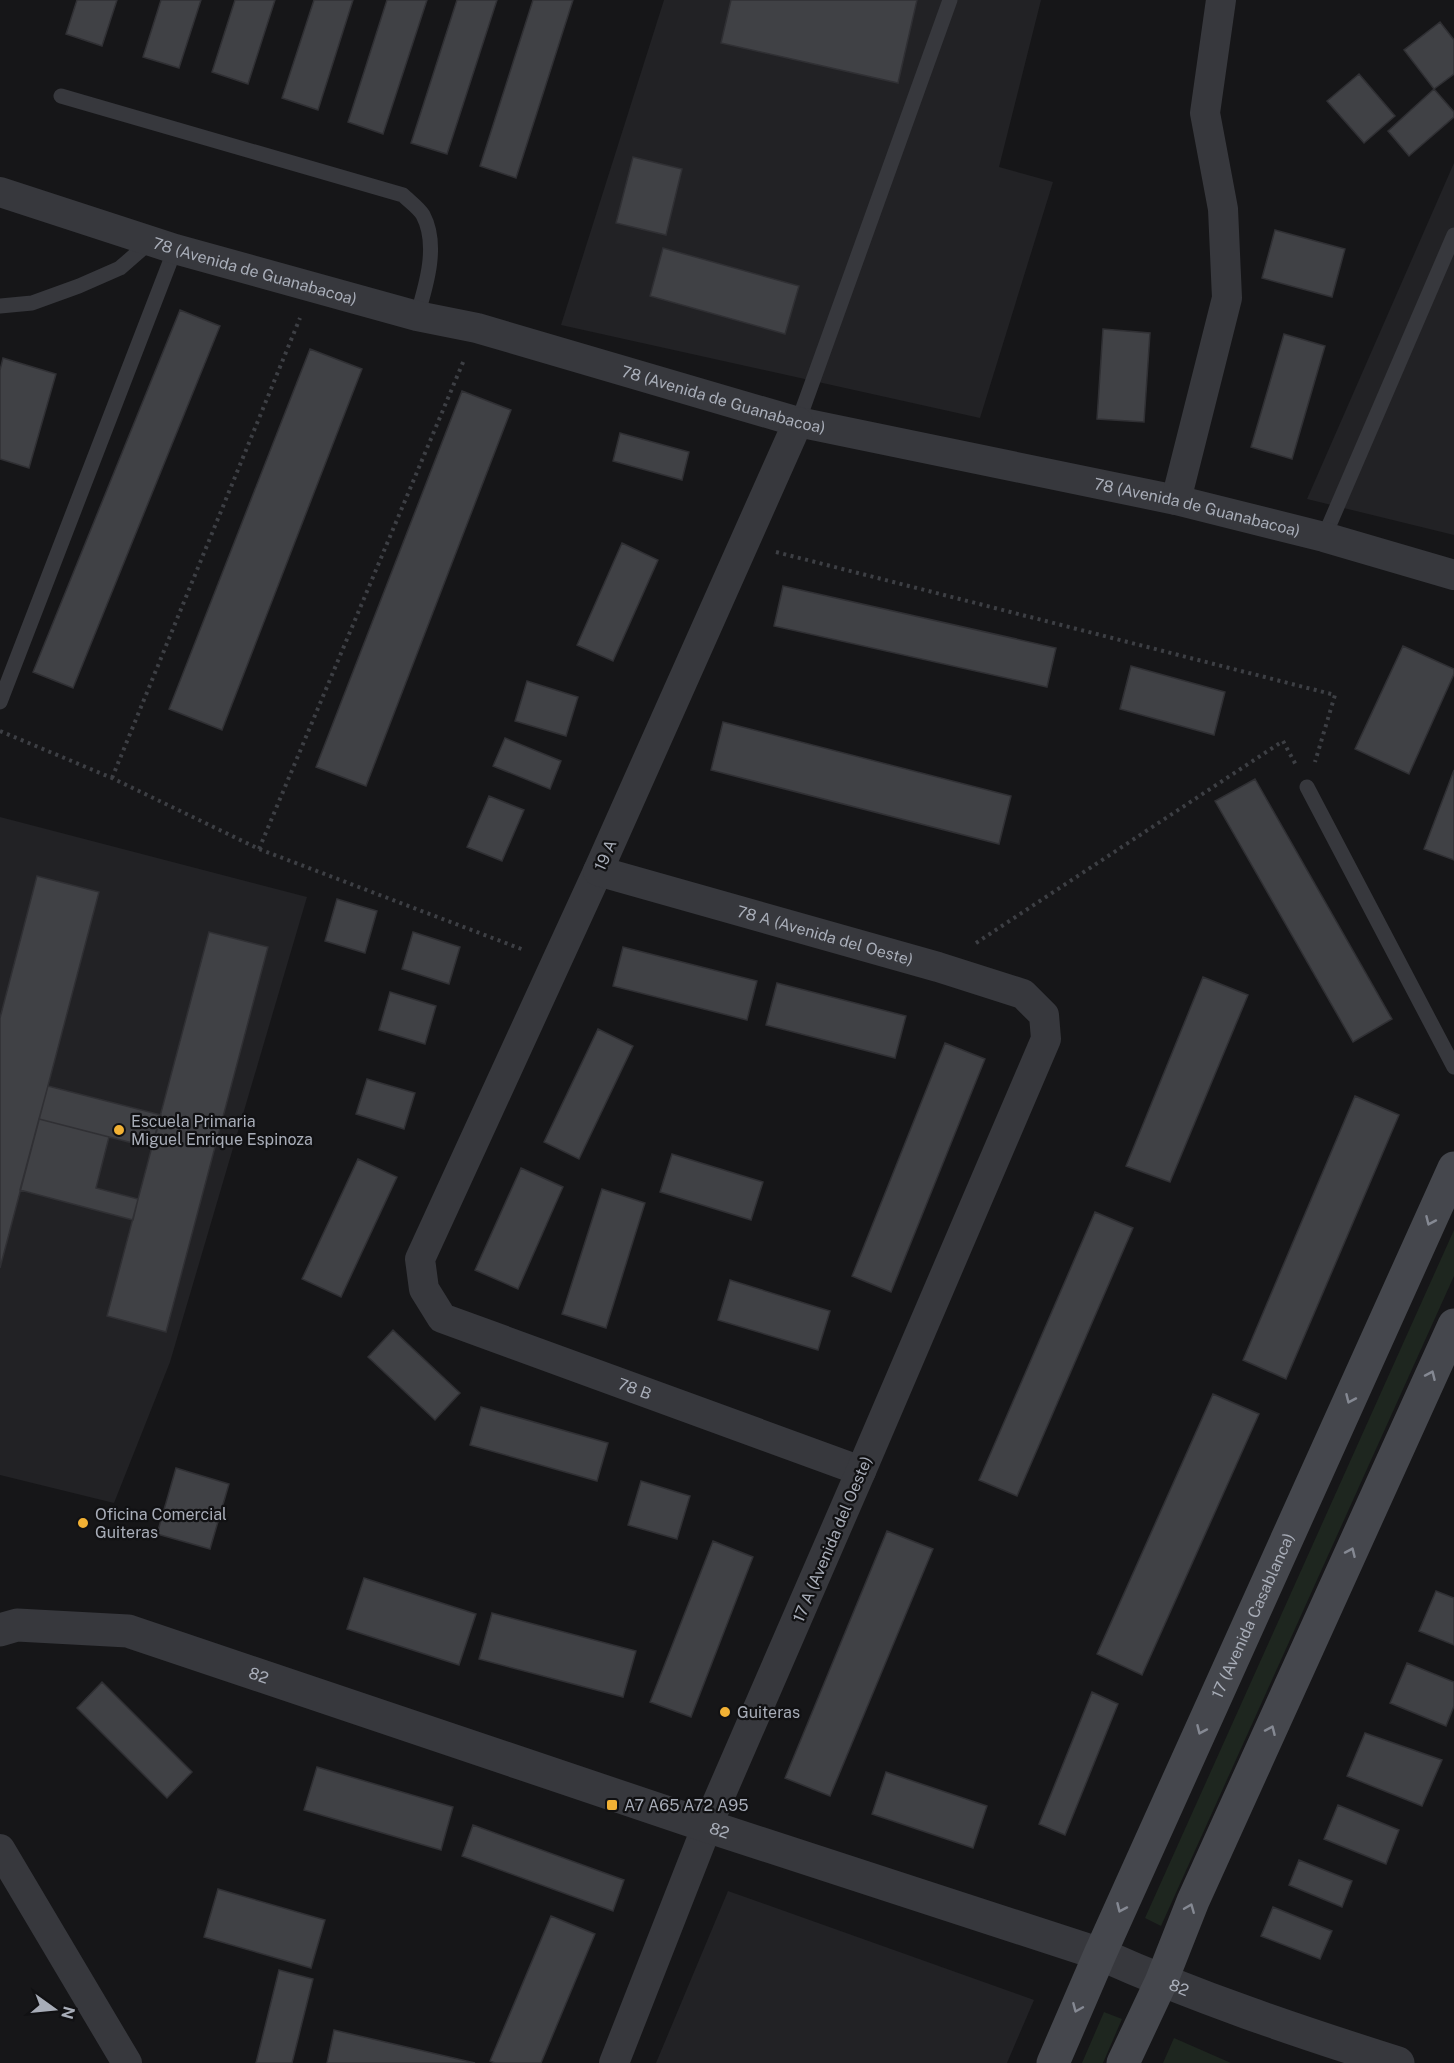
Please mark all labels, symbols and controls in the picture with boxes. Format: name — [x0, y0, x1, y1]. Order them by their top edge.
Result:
street label: 78 (Avenida de Guanabacoa) — [150, 233, 359, 309]
street label: 78 (Avenida de Guanabacoa) — [619, 362, 827, 437]
street label: 78 (Avenida de Guanabacoa) — [1092, 474, 1302, 541]
street label: 19 A — [590, 837, 621, 874]
street label: 78 A (Avenida del Oeste) — [735, 902, 915, 970]
place label: Escuela Primaria Miguel Enrique Espinoza — [131, 1112, 313, 1149]
marker: Escuela Primaria Miguel Enrique Espinoza — [112, 1123, 126, 1137]
one-way arrow — [1425, 1215, 1437, 1226]
one-way arrow — [1424, 1370, 1436, 1381]
street label: 78 B — [615, 1374, 654, 1404]
one-way arrow — [1345, 1393, 1357, 1404]
street label: 17 A (Avenida del Oeste) — [789, 1453, 876, 1625]
place label: Oficina Comercial Guiteras — [95, 1505, 227, 1542]
marker: Oficina Comercial Guiteras — [76, 1516, 90, 1530]
street label: 17 (Avenida Casablanca) — [1207, 1530, 1298, 1701]
one-way arrow — [1344, 1548, 1356, 1559]
street label: 82 — [246, 1663, 271, 1688]
place label: Guiteras — [737, 1703, 800, 1722]
marker: Guiteras — [718, 1705, 732, 1719]
one-way arrow — [1196, 1724, 1208, 1735]
one-way arrow — [1263, 1726, 1275, 1737]
place label: A7 A65 A72 A95 — [624, 1796, 749, 1815]
marker: A7 A65 A72 A95 — [605, 1798, 619, 1812]
street label: 82 — [707, 1818, 732, 1843]
one-way arrow — [1116, 1901, 1128, 1912]
one-way arrow — [1183, 1903, 1196, 1914]
street label: 82 — [1166, 1975, 1192, 2000]
north arrow — [24, 1979, 84, 2039]
one-way arrow — [1072, 2002, 1084, 2013]
text: N — [57, 2004, 79, 2021]

